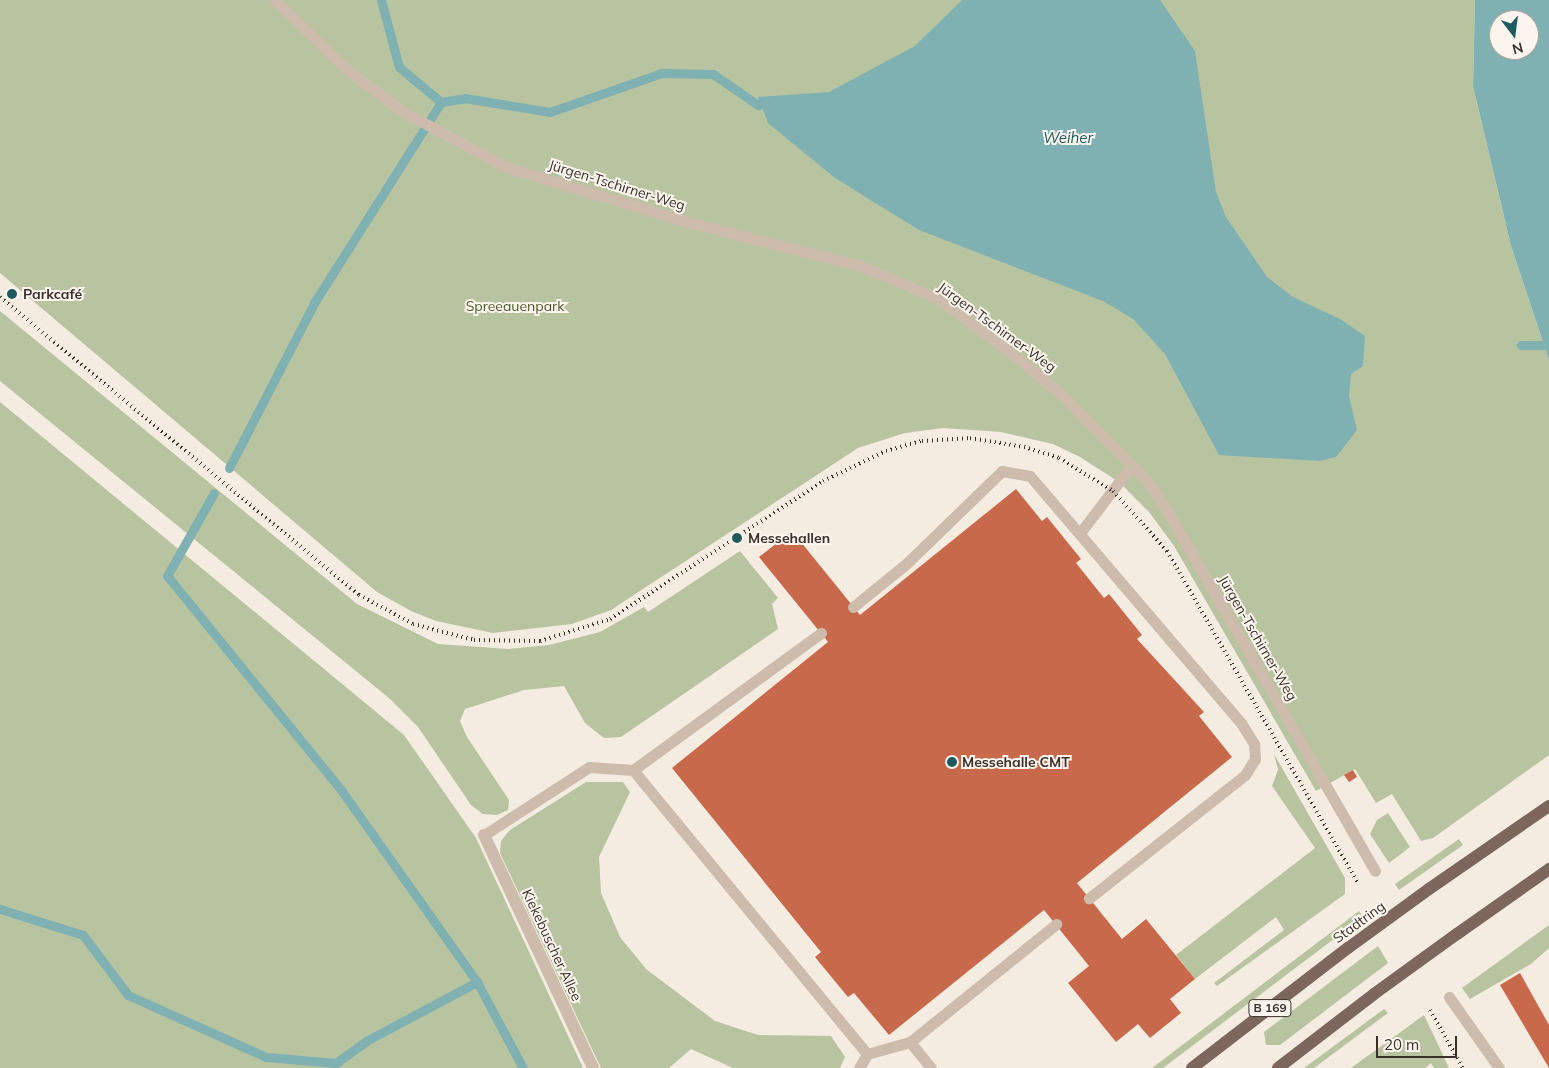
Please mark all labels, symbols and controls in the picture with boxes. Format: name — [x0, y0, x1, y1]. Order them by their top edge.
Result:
north arrow — [1489, 10, 1539, 60]
text: N — [1510, 38, 1525, 59]
water label: Weiher — [1043, 129, 1093, 147]
street label: Jürgen-Tschirner-Weg — [547, 156, 687, 214]
street label: Jürgen-Tschirner-Weg — [935, 279, 1059, 375]
place label: Parkcafé — [23, 286, 82, 302]
marker: Parkcafé — [5, 287, 19, 301]
park label: Spreeauenpark — [466, 298, 564, 314]
place label: Messehallen — [748, 530, 830, 546]
marker: Messehallen — [730, 531, 744, 545]
street label: Jürgen-Tschirner-Weg — [1215, 572, 1301, 704]
place label: Messehalle CMT — [962, 754, 1070, 770]
marker: Messehalle CMT — [946, 756, 958, 768]
street label: Kiekebuscher Allee — [519, 886, 585, 1004]
street label: Stadtring — [1330, 897, 1388, 947]
road number: B 169 — [1248, 998, 1292, 1018]
scale bar — [1379, 1026, 1460, 1058]
text: 20 m — [1384, 1035, 1419, 1054]

